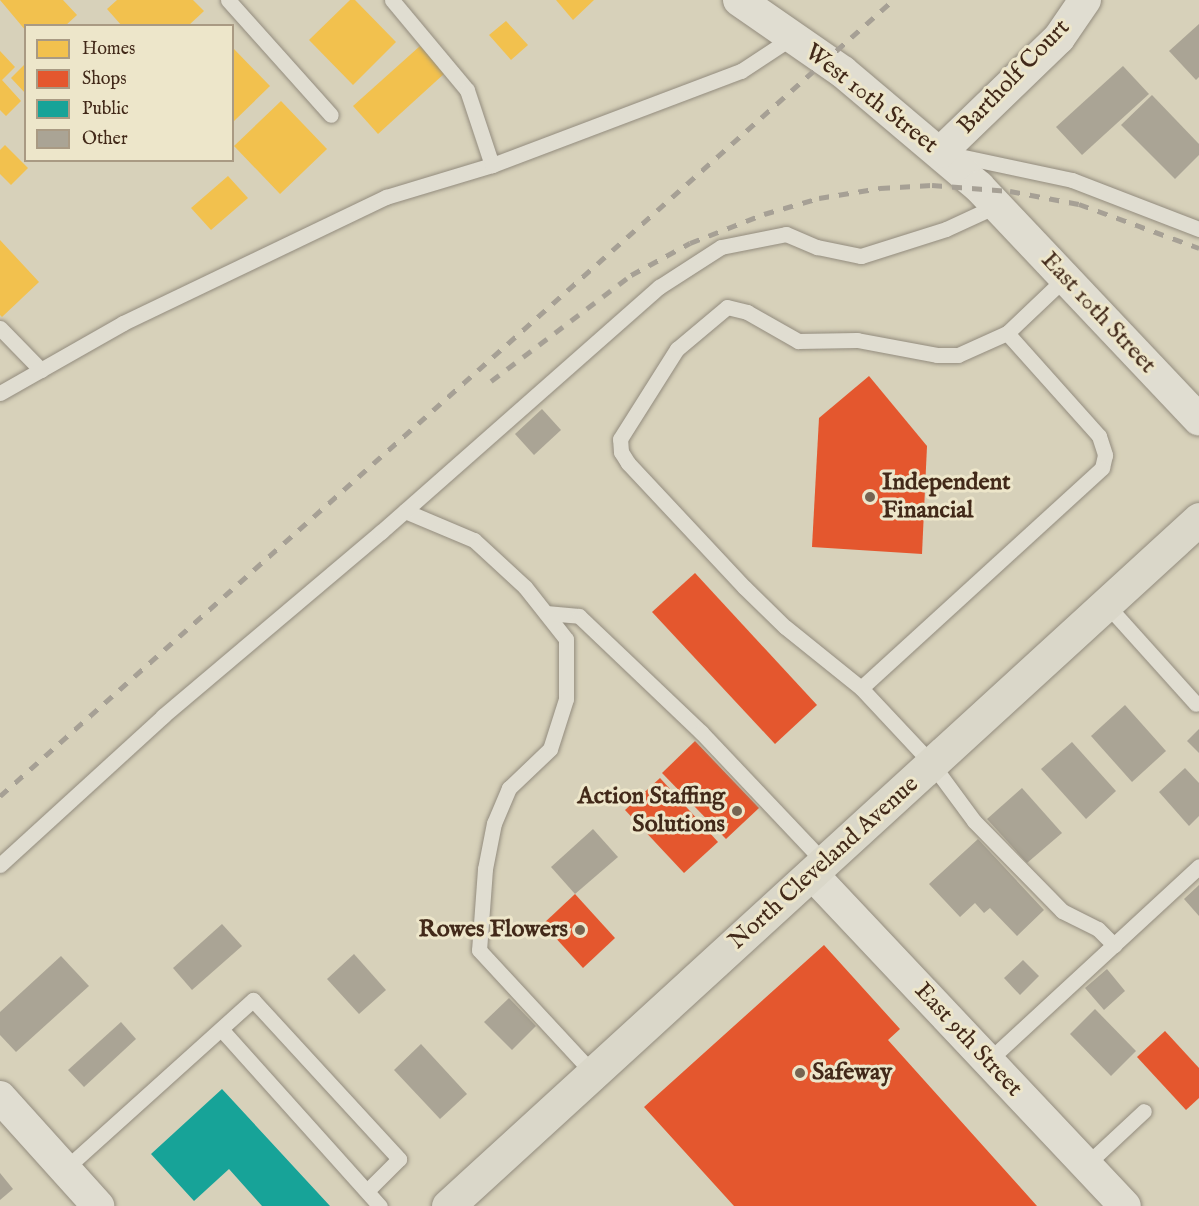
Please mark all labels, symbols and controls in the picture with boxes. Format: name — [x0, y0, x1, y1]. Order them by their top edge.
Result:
street label: Bartholf Court — [952, 13, 1076, 141]
legend — [24, 24, 234, 162]
text: Homes — [82, 38, 135, 61]
street label: West 10th Street — [799, 38, 943, 160]
text: Shops — [82, 68, 127, 91]
text: Public — [82, 98, 129, 121]
text: Other — [82, 128, 128, 151]
street label: East 10th Street — [1034, 246, 1162, 380]
place label: Independent Financial — [882, 469, 1010, 525]
marker: Independent Financial — [863, 490, 877, 504]
street label: North Cleveland Avenue — [723, 770, 925, 956]
place label: Action Staffing Solutions — [578, 783, 725, 839]
marker: Action Staffing Solutions — [730, 804, 744, 818]
place label: Rowes Flowers — [419, 916, 568, 944]
marker: Rowes Flowers — [573, 923, 587, 937]
street label: East 9th Street — [908, 977, 1028, 1103]
place label: Safeway — [812, 1059, 892, 1087]
marker: Safeway — [793, 1066, 807, 1080]

